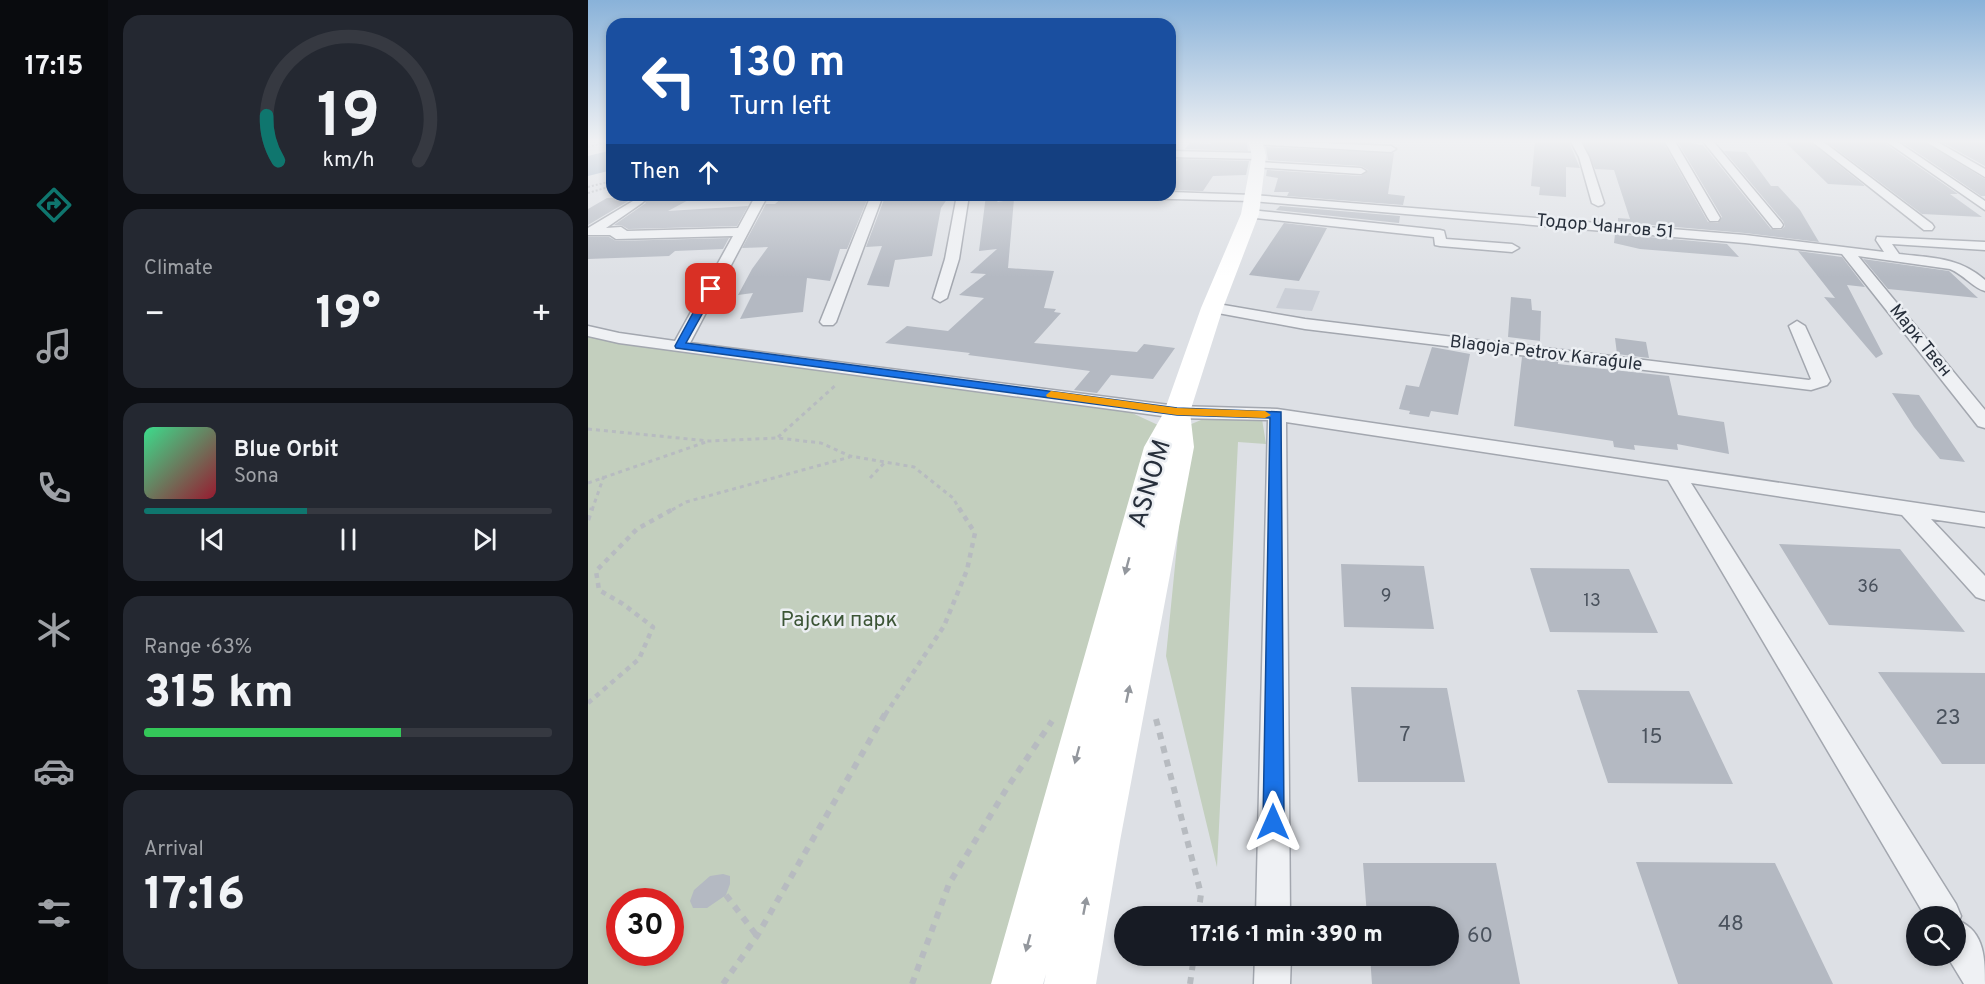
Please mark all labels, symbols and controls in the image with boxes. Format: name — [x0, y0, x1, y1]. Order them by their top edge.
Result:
text: 130 m — [729, 38, 845, 91]
icon: left — [630, 42, 708, 120]
text: 17:15 — [24, 50, 84, 84]
text: 19 — [316, 81, 380, 160]
text: Turn left — [729, 90, 831, 124]
text: km/h — [322, 148, 374, 175]
icon: ahead — [692, 156, 725, 189]
text: Then — [630, 159, 680, 186]
icon: directions — [33, 184, 75, 226]
street label: Тодор Чангов 51 — [1535, 210, 1675, 244]
text: Climate — [144, 256, 213, 282]
pin — [685, 263, 736, 314]
icon: arrive — [694, 272, 727, 305]
text: 19° — [315, 287, 381, 344]
text: − — [144, 295, 165, 337]
text: + — [531, 295, 552, 337]
street label: Марк Твен — [1884, 300, 1956, 382]
icon: music — [33, 325, 75, 367]
street label: Blagoja Petrov Karaǵule — [1448, 331, 1644, 377]
street label: ASNOM — [1122, 436, 1180, 532]
text: Blue Orbit — [234, 437, 339, 464]
text: Sona — [234, 464, 279, 490]
icon: phone — [33, 467, 75, 509]
icon: previous — [196, 523, 229, 556]
icon: pause — [332, 523, 365, 556]
icon: next — [468, 523, 501, 556]
one-way arrow — [1122, 557, 1131, 575]
house number: 36 — [1857, 576, 1879, 599]
house number: 9 — [1381, 585, 1391, 608]
house number: 13 — [1583, 590, 1601, 613]
park label: Рајски парк — [780, 607, 898, 634]
icon: climate — [33, 609, 75, 651]
text: Range · 63% — [144, 635, 252, 661]
text: 315 km — [144, 666, 294, 723]
one-way arrow — [1124, 685, 1133, 704]
house number: 23 — [1935, 705, 1961, 732]
house number: 7 — [1400, 722, 1411, 749]
house number: 15 — [1642, 724, 1662, 751]
one-way arrow — [1072, 746, 1082, 764]
icon: car — [33, 750, 75, 792]
position arrow — [1241, 790, 1305, 854]
text: Arrival — [144, 837, 204, 863]
text: 17:16 — [144, 868, 245, 925]
speed limit sign: 30 — [606, 888, 684, 966]
icon: filters — [33, 892, 75, 934]
one-way arrow — [1080, 896, 1089, 915]
map controls — [1906, 906, 1966, 966]
button: search — [1906, 906, 1966, 966]
house number: 48 — [1718, 911, 1744, 938]
text: 17:16 · 1 min · 390 m — [1190, 922, 1383, 949]
house number: 60 — [1467, 923, 1493, 950]
one-way arrow — [1022, 934, 1032, 953]

